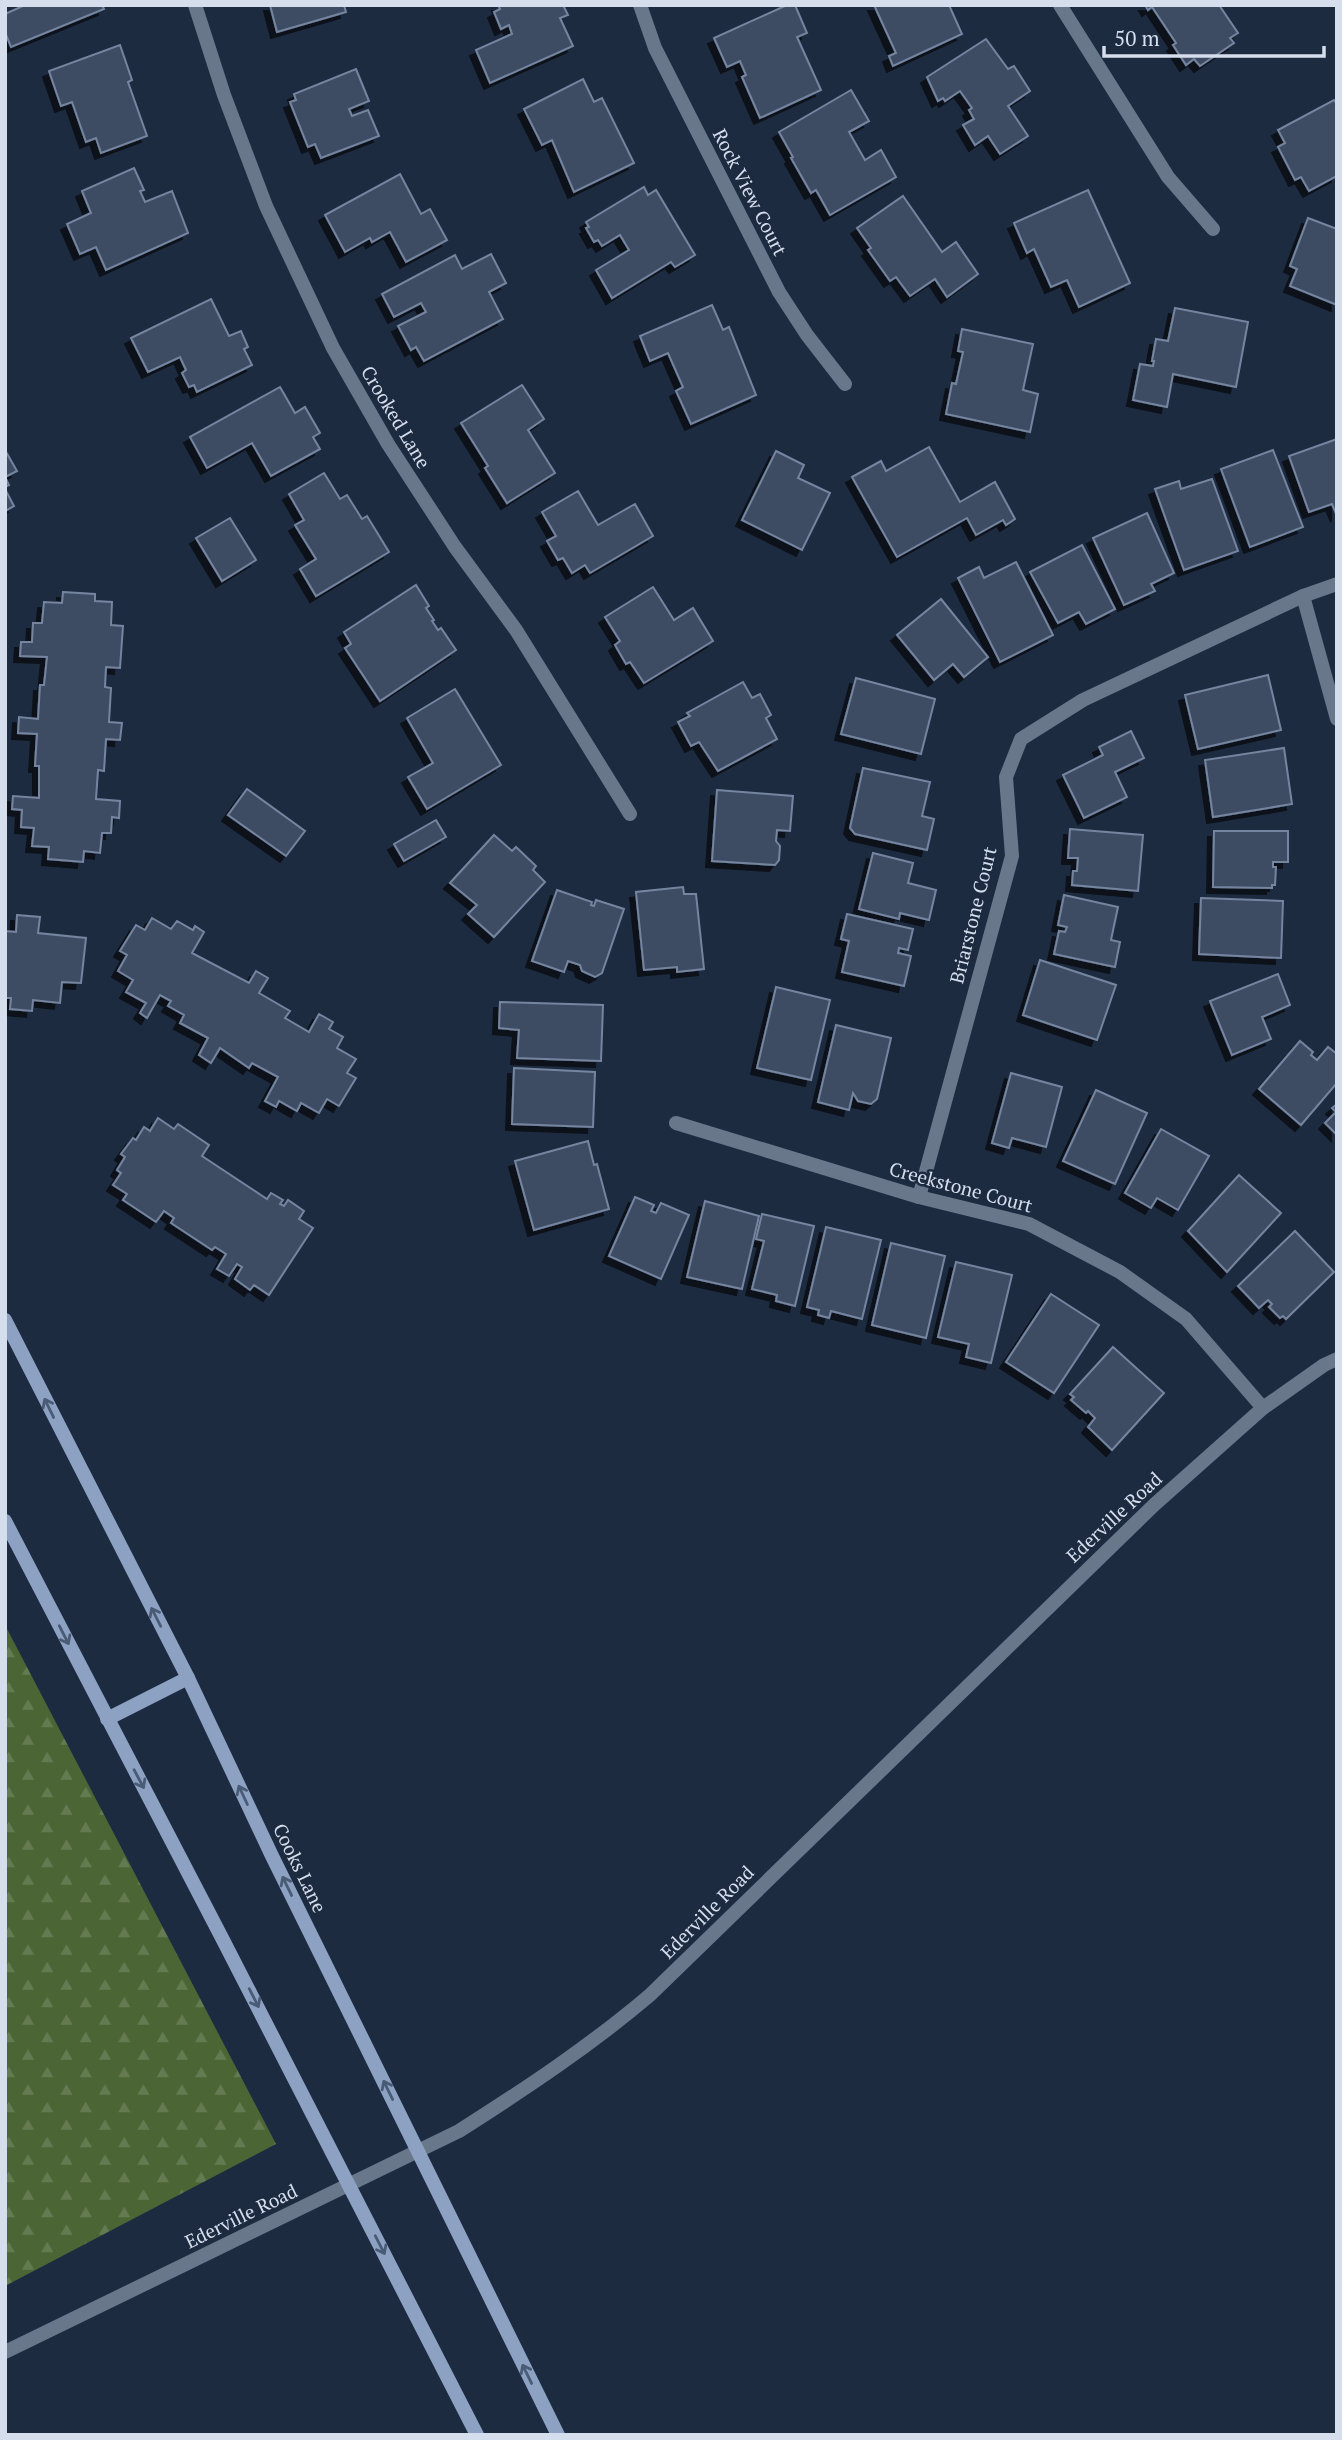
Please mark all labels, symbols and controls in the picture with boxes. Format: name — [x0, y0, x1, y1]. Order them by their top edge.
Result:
scale bar — [1104, 14, 1324, 58]
text: 50 m — [1114, 24, 1160, 52]
street label: Rock View Court — [708, 124, 793, 259]
street label: Crooked Lane — [356, 361, 437, 473]
street label: Briarstone Court — [943, 844, 1002, 986]
street label: Creekstone Court — [887, 1155, 1035, 1218]
one-way arrow — [42, 1398, 55, 1419]
street label: Ederville Road — [1060, 1466, 1167, 1567]
one-way arrow — [149, 1607, 163, 1628]
one-way arrow — [57, 1624, 71, 1645]
one-way arrow — [133, 1768, 146, 1789]
one-way arrow — [236, 1784, 249, 1806]
street label: Cooks Lane — [268, 1819, 333, 1917]
street label: Ederville Road — [655, 1859, 759, 1964]
one-way arrow — [279, 1876, 293, 1897]
one-way arrow — [247, 1987, 261, 2008]
one-way arrow — [380, 2080, 394, 2101]
street label: Ederville Road — [180, 2177, 302, 2254]
one-way arrow — [374, 2235, 388, 2255]
one-way arrow — [520, 2364, 534, 2385]

